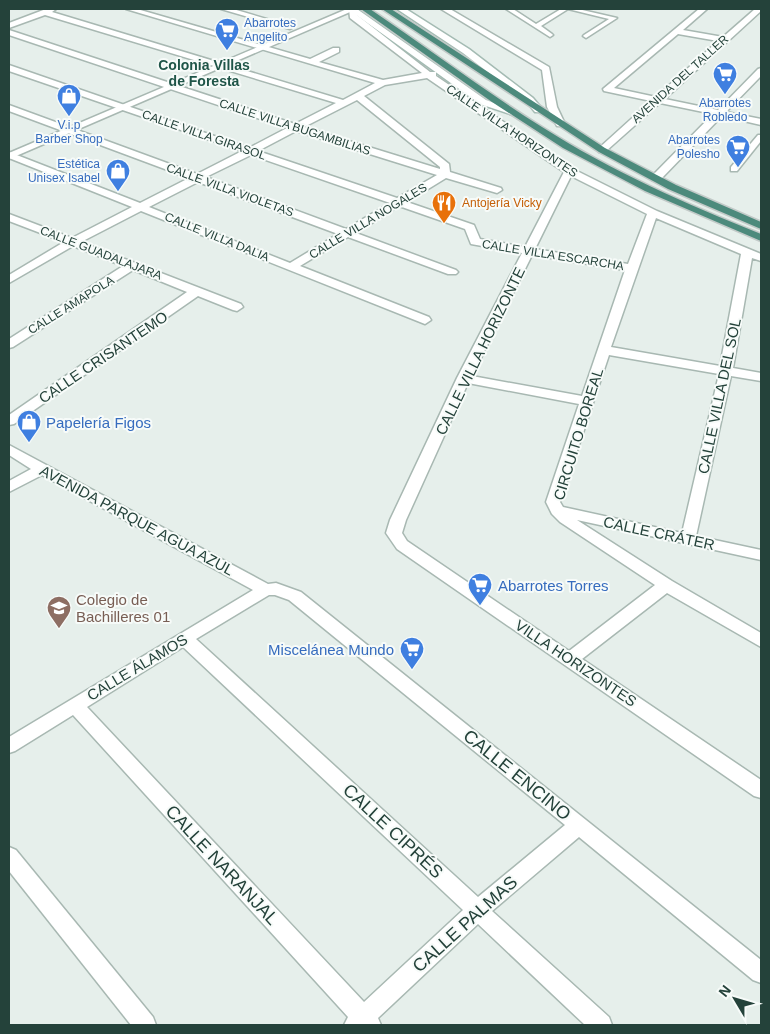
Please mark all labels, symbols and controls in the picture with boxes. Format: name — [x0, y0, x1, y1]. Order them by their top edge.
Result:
place label: Abarrotes Angelito — [244, 16, 296, 44]
supermarket icon: Abarrotes Angelito — [214, 17, 240, 51]
street label: AVENIDA DEL TALLER — [629, 32, 731, 126]
district label: Colonia Villas de Foresta — [158, 57, 250, 89]
supermarket icon: Abarrotes Robledo — [712, 61, 738, 95]
street label: CALLE VILLA HORIZONTES — [444, 82, 580, 180]
shop icon: V.i.p Barber Shop — [56, 83, 82, 117]
street label: CALLE VILLA BUGAMBILIAS — [218, 96, 372, 158]
place label: Abarrotes Robledo — [699, 96, 751, 124]
street label: CALLE VILLA GIRASOL — [140, 107, 268, 163]
place label: V.i.p Barber Shop — [35, 118, 103, 146]
place label: Abarrotes Polesho — [668, 133, 720, 161]
supermarket icon: Abarrotes Polesho — [725, 134, 751, 168]
place label: Estética Unisex Isabel — [28, 157, 100, 185]
shop icon: Estética Unisex Isabel — [105, 158, 131, 192]
street label: CALLE VILLA VIOLETAS — [164, 160, 296, 220]
street label: CALLE VILLA NOGALES — [307, 180, 429, 262]
restaurant icon: Antojería Vicky — [431, 190, 457, 224]
place label: Antojería Vicky — [462, 196, 542, 210]
street label: CALLE VILLA DALIA — [163, 210, 271, 264]
street label: CALLE GUADALAJARA — [38, 223, 164, 283]
street label: CALLE VILLA ESCARCHA — [481, 237, 625, 273]
street label: CALLE VILLA HORIZONTE — [432, 264, 528, 438]
street label: CALLE AMAPOLA — [25, 273, 117, 337]
street label: CALLE CRISANTEMO — [35, 308, 171, 406]
street label: CALLE VILLA DEL SOL — [694, 317, 744, 475]
street label: CIRCUITO BOREAL — [550, 366, 606, 502]
shop icon: Papelería Figos — [16, 409, 42, 443]
place label: Papelería Figos — [46, 414, 151, 431]
street label: AVENIDA PARQUE AGUA AZUL — [37, 462, 237, 578]
street label: CALLE CRÁTER — [602, 513, 716, 553]
supermarket icon: Abarrotes Torres — [467, 572, 493, 606]
place label: Abarrotes Torres — [498, 577, 609, 594]
place label: Colegio de Bachilleres 01 — [76, 591, 170, 625]
school or university icon: Colegio de Bachilleres 01 — [46, 595, 72, 629]
street label: VILLA HORIZONTES — [512, 616, 640, 710]
street label: CALLE ÁLAMOS — [84, 630, 190, 704]
supermarket icon: Miscelánea Mundo — [399, 636, 425, 670]
place label: Miscelánea Mundo — [268, 641, 394, 658]
street label: CALLE ENCINO — [459, 726, 575, 824]
street label: CALLE CIPRÉS — [339, 780, 447, 882]
street label: CALLE NARANJAL — [161, 801, 283, 929]
street label: CALLE PALMAS — [409, 872, 521, 976]
north arrow — [710, 974, 760, 1024]
text: N — [715, 982, 734, 1000]

